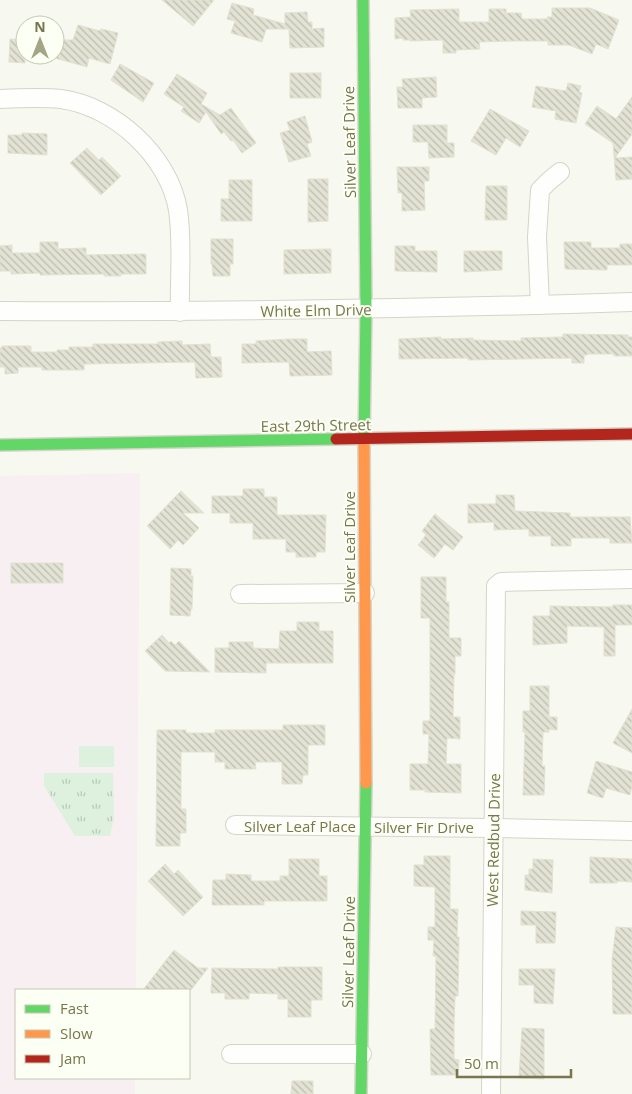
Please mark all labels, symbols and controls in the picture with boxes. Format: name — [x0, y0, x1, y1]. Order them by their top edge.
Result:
north arrow — [15, 15, 65, 65]
text: N — [34, 17, 46, 36]
street label: Silver Leaf Drive — [338, 86, 360, 198]
street label: White Elm Drive — [260, 299, 372, 321]
street label: East 29th Street — [261, 414, 371, 436]
street label: Silver Leaf Drive — [339, 491, 359, 603]
street label: West Redbud Drive — [482, 773, 504, 907]
street label: Silver Leaf Place — [244, 816, 356, 836]
street label: Silver Fir Drive — [374, 817, 474, 837]
street label: Silver Leaf Drive — [337, 896, 359, 1008]
legend — [15, 989, 190, 1079]
text: Fast — [60, 998, 89, 1018]
text: Slow — [60, 1023, 93, 1043]
scale bar — [457, 1046, 571, 1078]
text: Jam — [58, 1048, 86, 1068]
text: 50 m — [464, 1053, 499, 1073]

